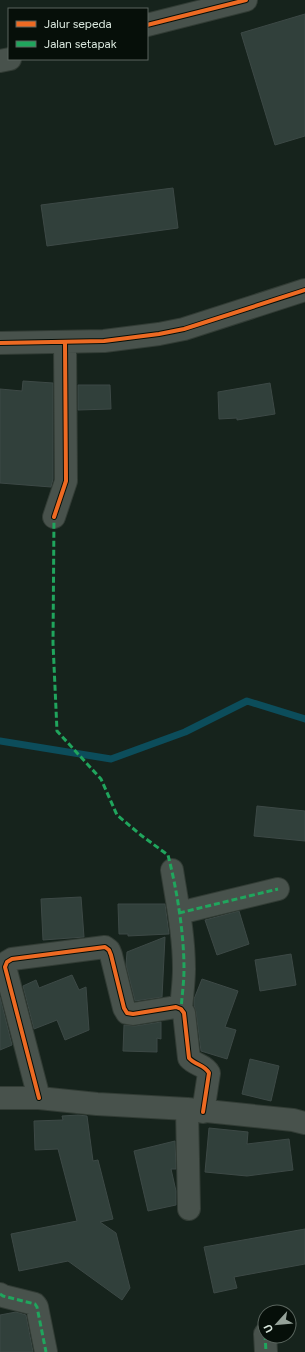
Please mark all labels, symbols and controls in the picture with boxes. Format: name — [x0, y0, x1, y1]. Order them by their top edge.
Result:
legend — [8, 8, 148, 60]
text: Jalur sepeda — [44, 17, 112, 31]
text: Jalan setapak — [44, 37, 117, 51]
north arrow — [257, 1304, 297, 1344]
text: U — [261, 1322, 276, 1335]

